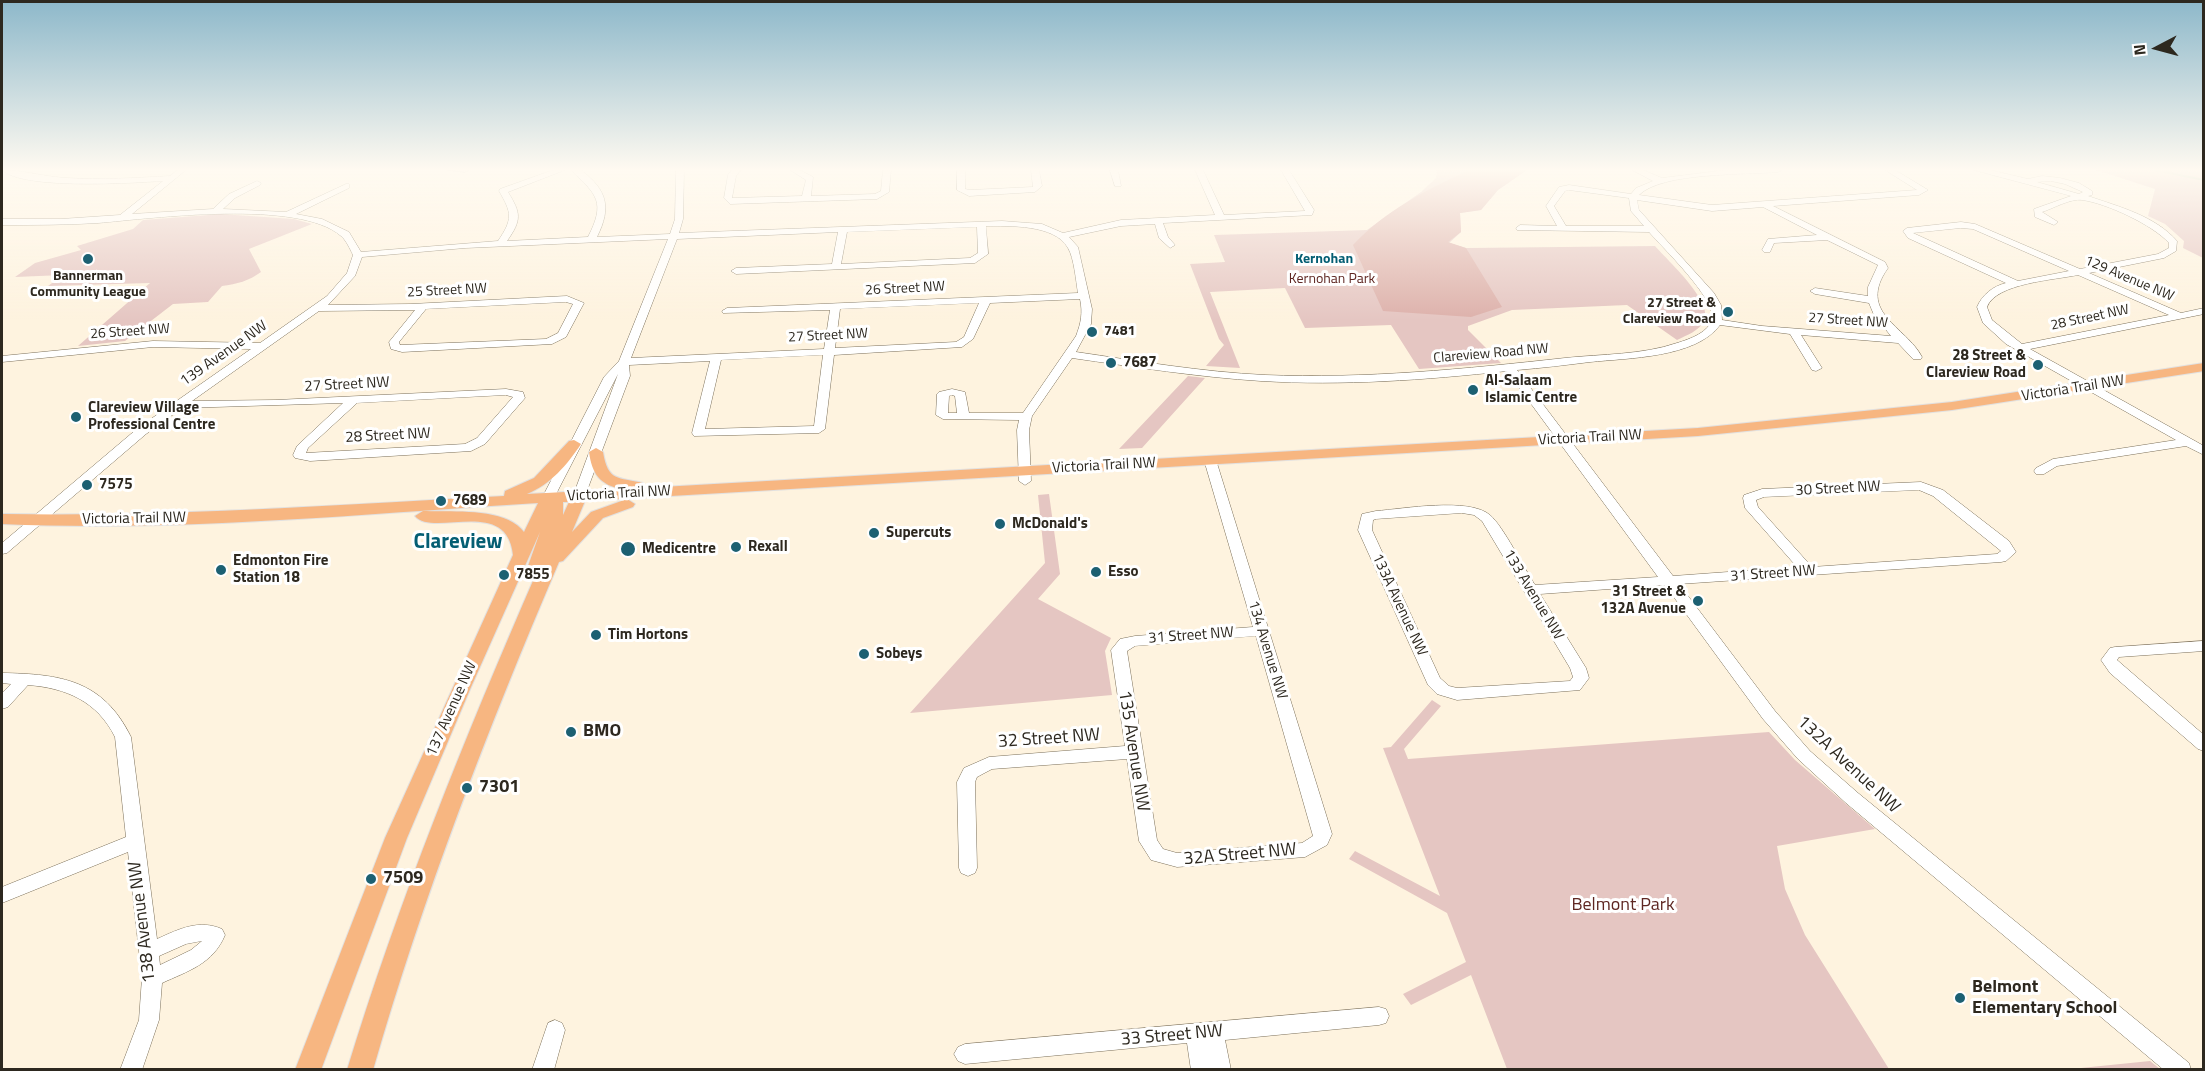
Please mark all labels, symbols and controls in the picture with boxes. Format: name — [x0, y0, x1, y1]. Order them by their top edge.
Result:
north arrow — [2127, 18, 2187, 78]
text: N — [2127, 43, 2152, 57]
marker: Bannerman Community League — [81, 252, 95, 266]
district label: Kernohan — [1295, 252, 1353, 268]
street label: 129 Avenue NW — [2082, 253, 2176, 305]
place label: Bannerman Community League — [30, 269, 146, 302]
park label: Kernohan Park — [1289, 272, 1375, 288]
street label: 26 Street NW — [865, 279, 945, 299]
street label: 25 Street NW — [407, 281, 487, 301]
place label: 27 Street & Clareview Road — [1623, 296, 1716, 328]
street label: 28 Street NW — [2049, 301, 2131, 335]
marker: 27 Street & Clareview Road — [1721, 305, 1735, 319]
street label: 27 Street NW — [1808, 310, 1888, 332]
street label: 139 Avenue NW — [177, 317, 271, 391]
street label: 26 Street NW — [90, 321, 170, 343]
place label: 7481 — [1104, 324, 1135, 340]
marker: 7481 — [1085, 325, 1099, 339]
street label: 27 Street NW — [788, 326, 868, 346]
street label: Clareview Road NW — [1433, 341, 1549, 367]
place label: 28 Street & Clareview Road — [1926, 347, 2026, 382]
place label: 7687 — [1123, 354, 1157, 372]
marker: 7687 — [1104, 356, 1118, 370]
marker: 28 Street & Clareview Road — [2031, 358, 2045, 372]
place label: Al-Salaam Islamic Centre — [1485, 372, 1577, 407]
street label: Victoria Trail NW — [2020, 372, 2126, 406]
street label: 27 Street NW — [304, 374, 390, 396]
marker: Al-Salaam Islamic Centre — [1466, 383, 1480, 397]
place label: Clareview Village Professional Centre — [88, 399, 215, 434]
marker: Clareview Village Professional Centre — [69, 410, 83, 424]
street label: 28 Street NW — [345, 425, 431, 447]
street label: Victoria Trail NW — [1538, 426, 1642, 450]
street label: Victoria Trail NW — [1052, 454, 1156, 478]
place label: 7575 — [99, 476, 133, 494]
marker: 7575 — [80, 478, 94, 492]
street label: 30 Street NW — [1795, 478, 1881, 500]
street label: Victoria Trail NW — [567, 482, 671, 506]
place label: 7689 — [453, 492, 487, 510]
marker: 7689 — [434, 494, 448, 508]
street label: Victoria Trail NW — [82, 509, 186, 529]
place label: McDonald's — [1012, 515, 1088, 533]
marker: McDonald's — [993, 517, 1007, 531]
place label: Supercuts — [886, 524, 951, 542]
marker: Supercuts — [867, 526, 881, 540]
district label: Clareview — [414, 530, 502, 556]
place label: Rexall — [748, 538, 788, 556]
marker: Medicentre — [619, 540, 637, 558]
place label: Medicentre — [642, 540, 716, 558]
marker: Rexall — [729, 540, 743, 554]
street label: 133 Avenue NW — [1499, 547, 1567, 643]
street label: 133A Avenue NW — [1367, 551, 1431, 659]
place label: Edmonton Fire Station 18 — [233, 552, 328, 587]
street label: 31 Street NW — [1730, 562, 1816, 586]
marker: Edmonton Fire Station 18 — [214, 563, 228, 577]
place label: Esso — [1108, 563, 1138, 581]
marker: Esso — [1089, 565, 1103, 579]
place label: 7855 — [516, 566, 550, 584]
marker: 7855 — [497, 568, 511, 582]
place label: 31 Street & 132A Avenue — [1600, 583, 1686, 618]
marker: 31 Street & 132A Avenue — [1691, 594, 1705, 608]
street label: 134 Avenue NW — [1243, 599, 1291, 701]
street label: 31 Street NW — [1148, 624, 1234, 648]
place label: Tim Hortons — [608, 626, 688, 644]
marker: Tim Hortons — [589, 628, 603, 642]
place label: Sobeys — [876, 645, 922, 663]
marker: Sobeys — [857, 647, 871, 661]
street label: 137 Avenue NW — [423, 659, 481, 759]
street label: 135 Avenue NW — [1113, 689, 1153, 813]
street label: 132A Avenue NW — [1792, 712, 1904, 818]
place label: BMO — [583, 721, 621, 743]
marker: BMO — [564, 725, 578, 739]
street label: 32 Street NW — [997, 725, 1101, 753]
place label: 7301 — [479, 777, 519, 799]
marker: 7301 — [460, 781, 474, 795]
street label: 32A Street NW — [1183, 839, 1297, 871]
street label: 138 Avenue NW — [125, 860, 161, 984]
place label: 7509 — [383, 868, 423, 890]
marker: 7509 — [364, 872, 378, 886]
park label: Belmont Park — [1571, 895, 1675, 917]
place label: Belmont Elementary School — [1972, 977, 2117, 1020]
marker: Belmont Elementary School — [1953, 991, 1967, 1005]
street label: 33 Street NW — [1120, 1021, 1224, 1051]

